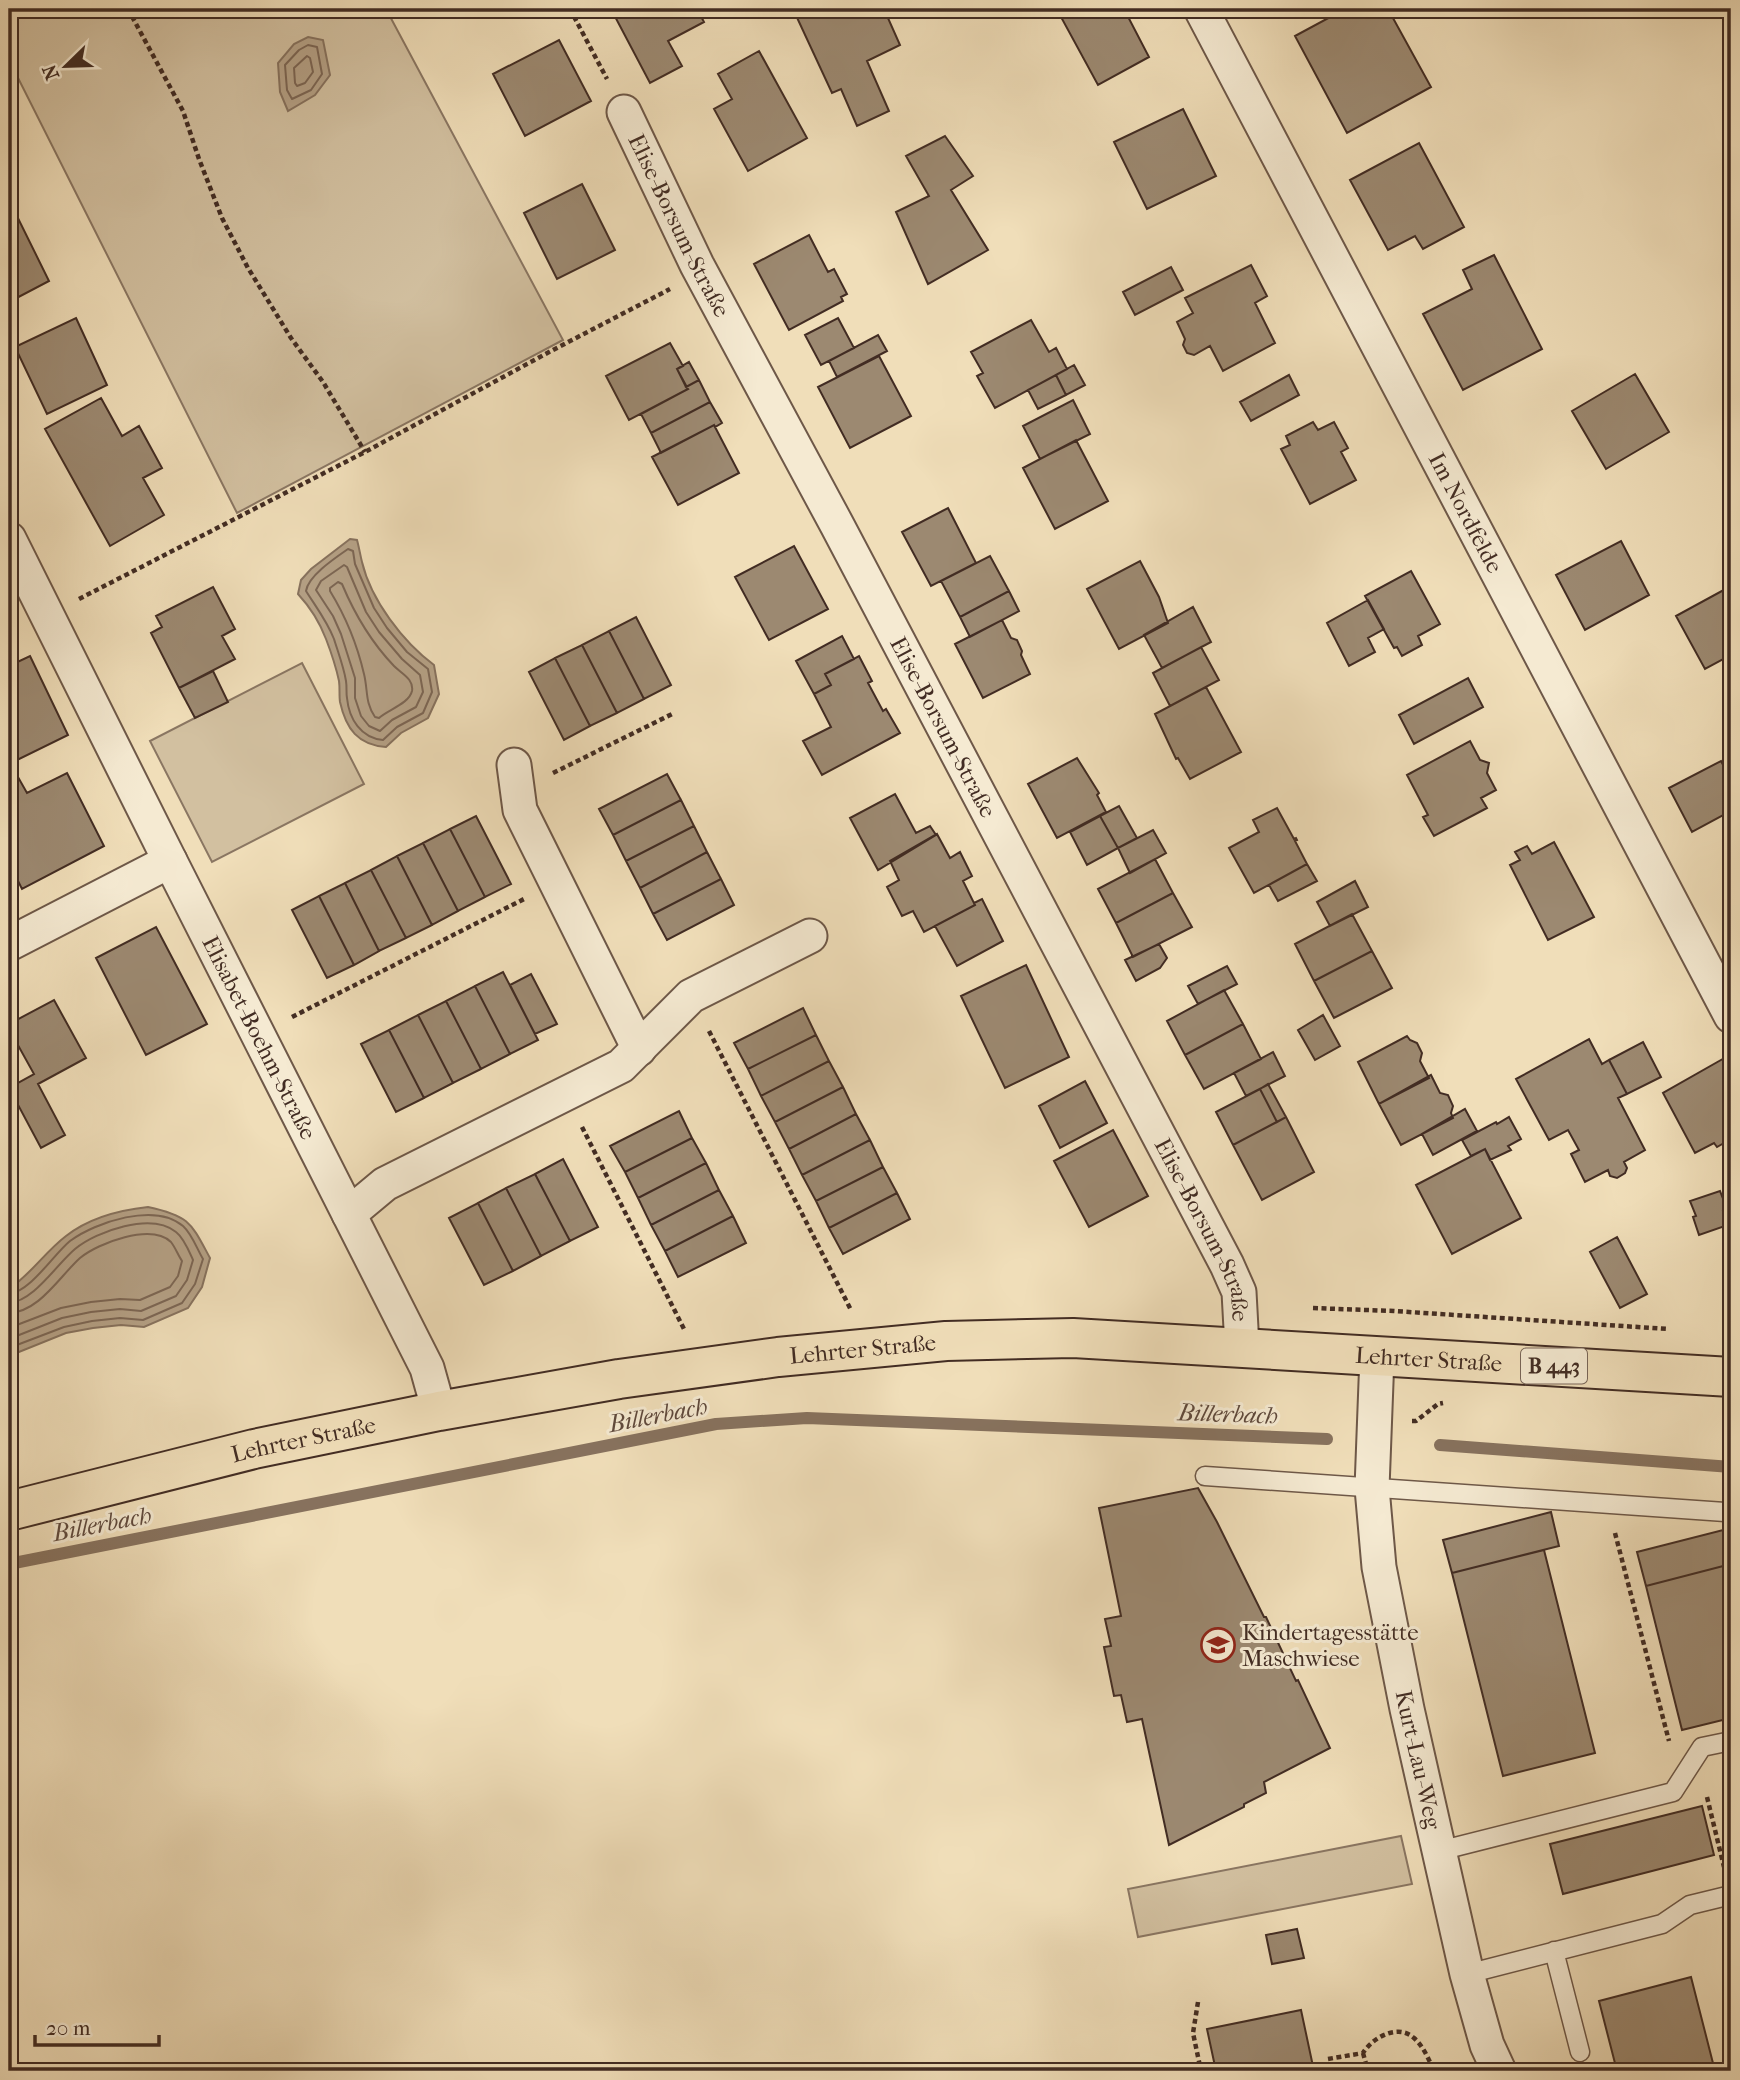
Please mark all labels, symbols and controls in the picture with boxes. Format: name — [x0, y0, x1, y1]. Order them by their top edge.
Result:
north arrow — [32, 32, 102, 102]
text: N — [38, 61, 64, 83]
street label: Elise-Borsum-Straße — [622, 130, 735, 322]
street label: Im Nordfelde — [1423, 448, 1508, 578]
street label: Elise-Borsum-Straße — [884, 632, 1002, 822]
street label: Elisabet-Boehm-Straße — [196, 932, 322, 1144]
street label: Elise-Borsum-Straße — [1149, 1134, 1254, 1322]
street label: Lehrter Straße — [788, 1329, 937, 1370]
street label: Lehrter Straße — [1354, 1342, 1503, 1377]
road number: B 443 — [1521, 1348, 1587, 1384]
water label: Billerbach — [604, 1392, 710, 1439]
water label: Billerbach — [1176, 1398, 1278, 1430]
street label: Lehrter Straße — [228, 1411, 378, 1468]
water label: Billerbach — [48, 1501, 154, 1548]
place label: Kindertagesstätte Maschwiese — [1242, 1619, 1419, 1672]
school or university icon: Kindertagesstätte Maschwiese — [1199, 1626, 1237, 1664]
street label: Kurt-Lau-Weg — [1390, 1688, 1447, 1832]
scale bar — [35, 2003, 159, 2047]
text: 20 m — [46, 2016, 91, 2040]

